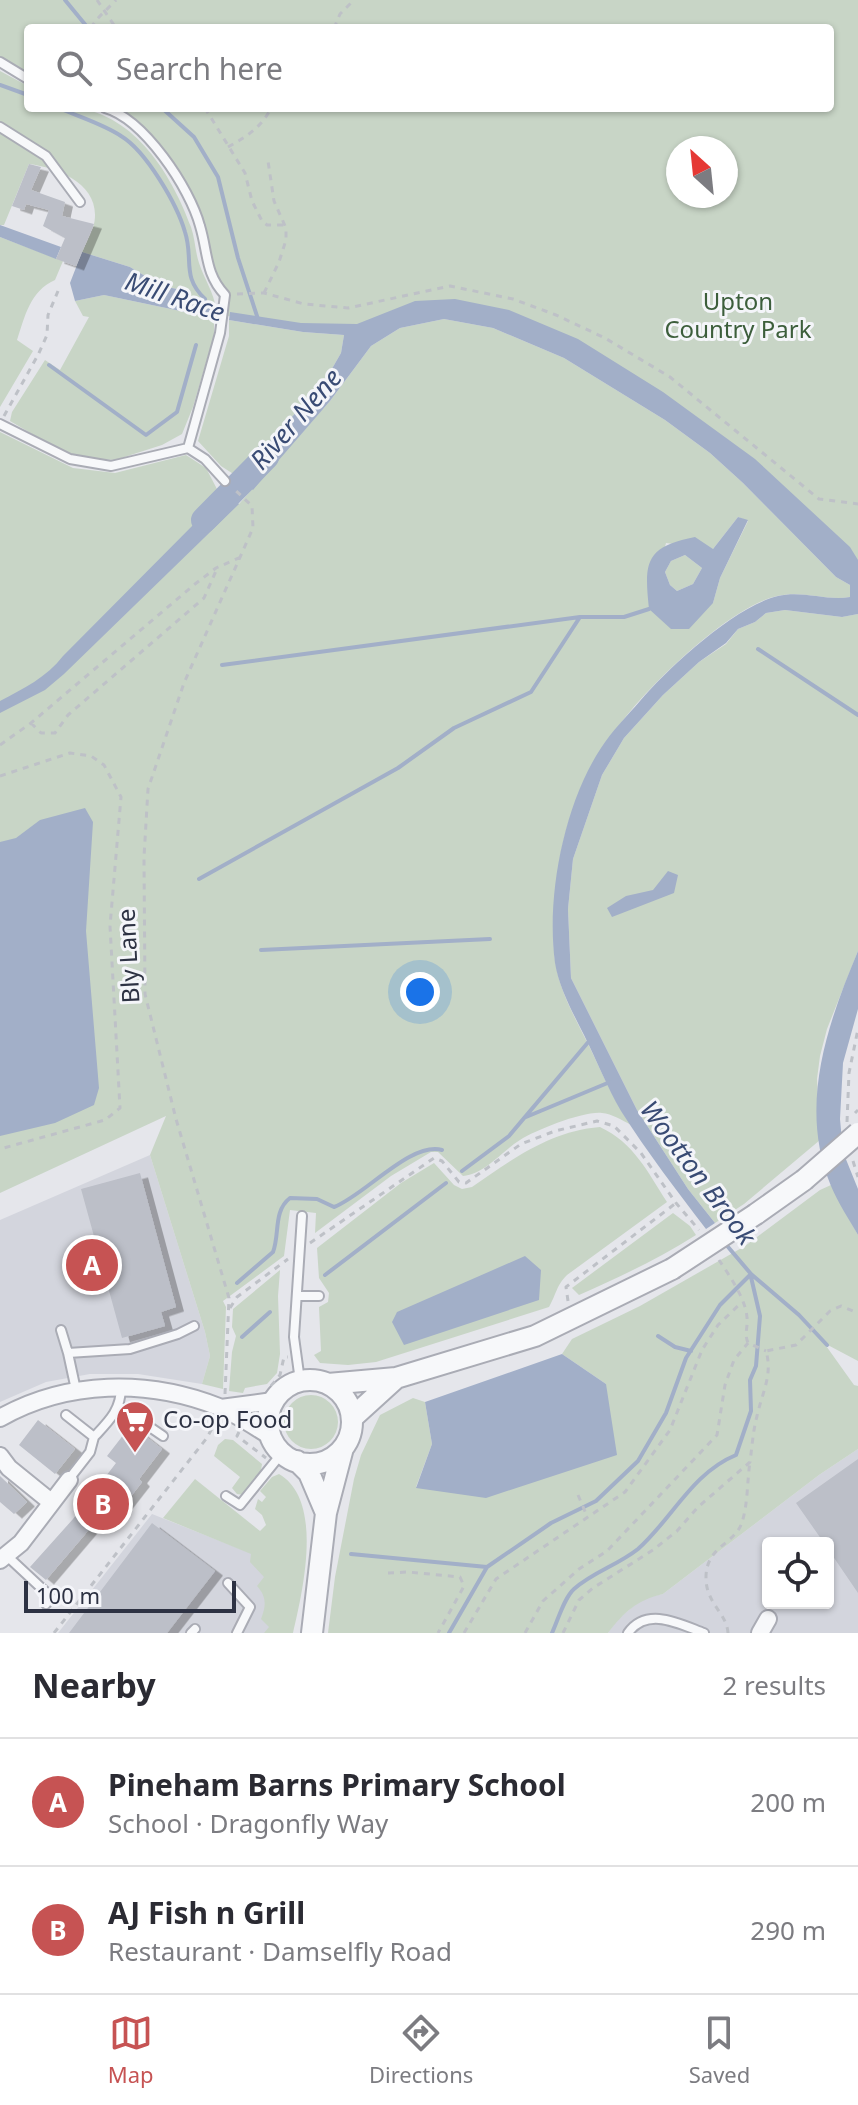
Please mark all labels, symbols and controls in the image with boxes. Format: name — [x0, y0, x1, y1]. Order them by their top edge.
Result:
search box — [24, 24, 834, 112]
icon: search — [52, 46, 96, 90]
text: Search here — [116, 48, 283, 89]
north arrow — [666, 136, 738, 208]
water label: Mill Race — [121, 262, 230, 330]
park label: Upton Country Park — [664, 284, 812, 345]
water label: River Nene — [241, 360, 349, 477]
street label: Bly Lane — [109, 908, 146, 1004]
your location — [400, 972, 440, 1012]
water label: Wootton Brook — [633, 1093, 766, 1253]
pin: A — [66, 1235, 118, 1295]
supermarket icon: Co-op Food — [114, 1399, 156, 1454]
place label: Co-op Food — [163, 1402, 292, 1435]
pin: B — [77, 1474, 129, 1534]
map controls — [762, 1537, 834, 1609]
button: locate — [762, 1537, 834, 1609]
scale bar — [24, 1577, 236, 1613]
text: 100 m — [36, 1580, 100, 1610]
text: Nearby — [32, 1662, 156, 1708]
text: 2 results — [722, 1667, 826, 1703]
text: Pineham Barns Primary School — [108, 1764, 566, 1805]
text: A — [49, 1784, 67, 1820]
text: 200 m — [750, 1784, 826, 1820]
text: School · Dragonfly Way — [108, 1805, 388, 1841]
text: AJ Fish n Grill — [108, 1892, 305, 1933]
text: B — [49, 1912, 67, 1948]
text: 290 m — [750, 1912, 826, 1948]
text: Restaurant · Damselfly Road — [108, 1933, 452, 1969]
tab: Map — [108, 2011, 154, 2089]
tab: Directions — [369, 2011, 473, 2089]
tab: Saved — [689, 2011, 750, 2089]

